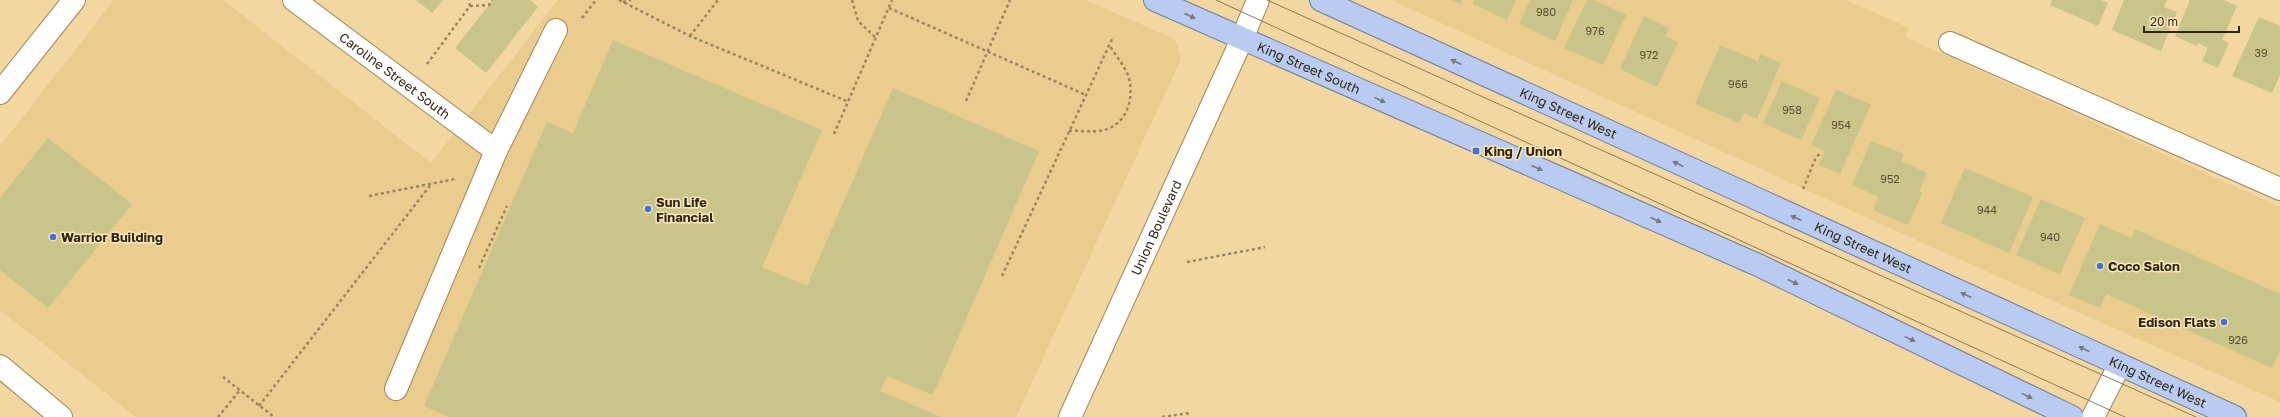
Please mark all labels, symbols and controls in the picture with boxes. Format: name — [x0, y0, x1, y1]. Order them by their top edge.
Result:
house number: 980 — [1536, 5, 1556, 18]
scale bar — [2144, 8, 2239, 34]
one-way arrow — [1185, 13, 1196, 19]
text: 20 m — [2150, 14, 2178, 29]
house number: 976 — [1585, 24, 1605, 37]
street label: Caroline Street South — [336, 29, 454, 122]
street label: King Street South — [1255, 38, 1363, 97]
house number: 39 — [2254, 46, 2268, 59]
house number: 972 — [1640, 48, 1658, 61]
one-way arrow — [1450, 59, 1461, 65]
house number: 966 — [1728, 77, 1748, 90]
street label: King Street West — [1517, 84, 1620, 142]
one-way arrow — [1374, 97, 1386, 103]
house number: 958 — [1782, 103, 1802, 116]
house number: 954 — [1831, 118, 1851, 131]
place label: King / Union — [1484, 143, 1562, 159]
marker: King / Union — [1471, 146, 1481, 156]
one-way arrow — [1673, 161, 1684, 167]
one-way arrow — [1531, 165, 1542, 171]
house number: 952 — [1880, 172, 1900, 185]
street label: Union Boulevard — [1128, 178, 1185, 278]
place label: Sun Life Financial — [656, 194, 714, 225]
house number: 944 — [1977, 203, 1997, 216]
marker: Sun Life Financial — [643, 204, 653, 214]
one-way arrow — [1791, 215, 1802, 221]
one-way arrow — [1650, 217, 1661, 223]
street label: King Street West — [1812, 218, 1914, 276]
place label: Warrior Building — [61, 229, 163, 245]
house number: 940 — [2040, 230, 2060, 243]
marker: Warrior Building — [48, 232, 58, 242]
place label: Coco Salon — [2108, 258, 2180, 274]
marker: Coco Salon — [2095, 261, 2105, 271]
one-way arrow — [1787, 279, 1799, 285]
one-way arrow — [1960, 292, 1971, 298]
place label: Edison Flats — [2138, 314, 2216, 330]
marker: Edison Flats — [2219, 317, 2229, 327]
house number: 926 — [2228, 333, 2248, 346]
one-way arrow — [1904, 336, 1916, 342]
one-way arrow — [2077, 346, 2089, 352]
street label: King Street West — [2107, 353, 2209, 411]
one-way arrow — [2021, 393, 2033, 399]

